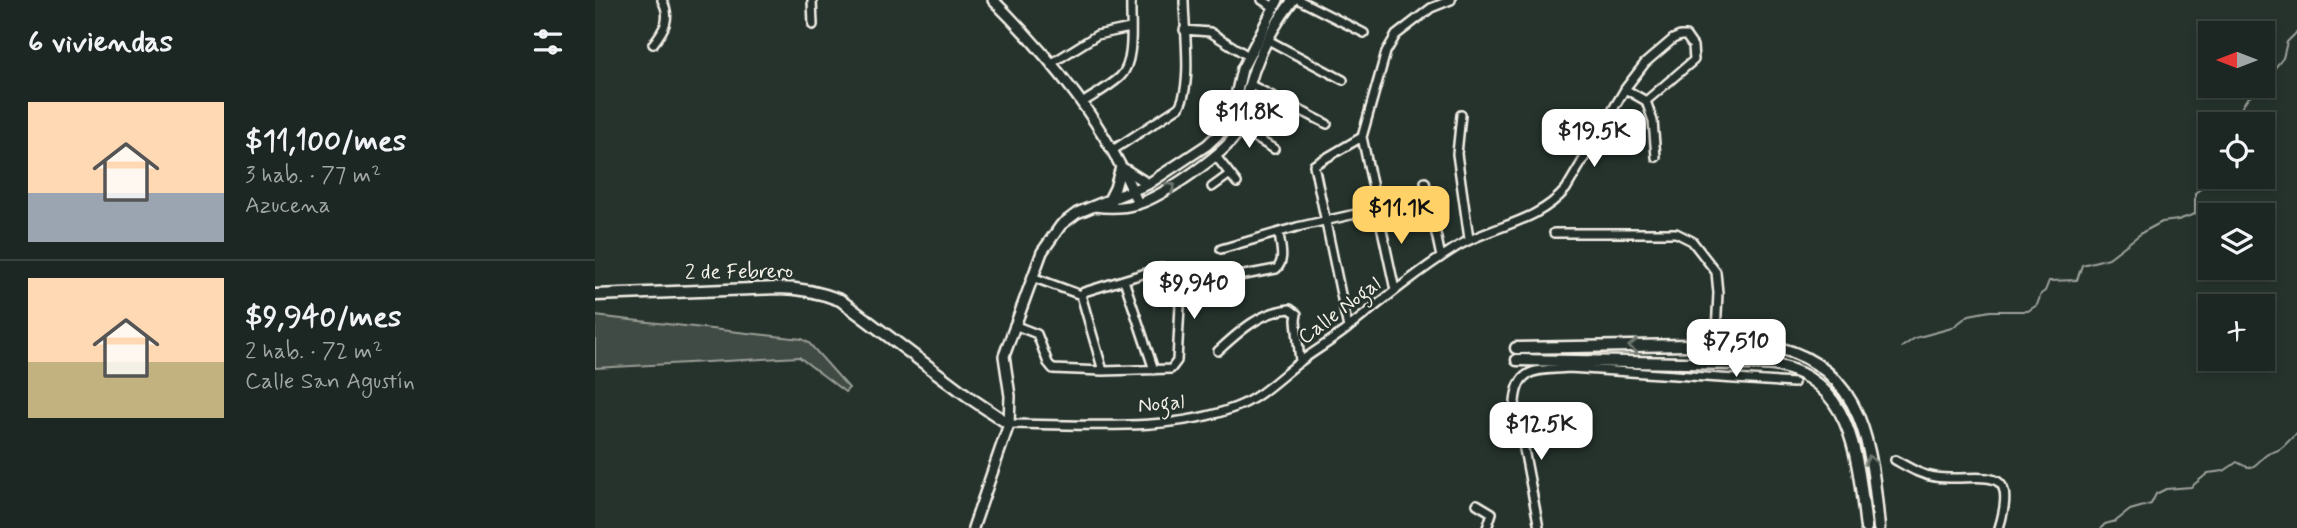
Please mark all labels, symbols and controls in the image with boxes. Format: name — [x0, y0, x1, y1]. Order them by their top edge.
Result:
north arrow — [2198, 21, 2275, 98]
map controls — [2198, 21, 2275, 371]
text: 6 viviendas — [28, 23, 173, 62]
icon: filters — [529, 23, 567, 61]
pin: $11.8K — [1192, 90, 1306, 150]
text: $11.8K — [1215, 98, 1283, 128]
pin: $19.5K — [1537, 110, 1651, 169]
button: locate — [2198, 112, 2275, 189]
text: $19.5K — [1558, 117, 1630, 147]
text: $11,100/mes — [245, 122, 406, 161]
icon: home — [84, 130, 168, 214]
text: 3 hab. · 77 m² — [245, 161, 381, 191]
one-way arrow — [1163, 183, 1176, 195]
pin: $11.1K — [1344, 187, 1458, 246]
text: Azucena — [245, 191, 331, 221]
text: $11.1K — [1369, 194, 1434, 224]
button: layers — [2198, 203, 2275, 280]
street label: 2 de Febrero — [685, 257, 793, 287]
pin: $9,940 — [1137, 262, 1251, 321]
text: $9,940 — [1159, 269, 1229, 299]
street label: Calle Nogal — [1292, 270, 1388, 353]
button: + — [2198, 294, 2275, 371]
text: $9,940/mes — [245, 298, 401, 337]
icon: home — [84, 306, 168, 390]
pin: $7,510 — [1679, 320, 1793, 379]
text: $7,510 — [1703, 327, 1769, 357]
text: 2 hab. · 72 m² — [245, 337, 383, 367]
one-way arrow — [1627, 338, 1637, 354]
text: Calle San Agustín — [245, 367, 415, 397]
street label: Nogal — [1137, 388, 1186, 422]
pin: $12.5K — [1484, 402, 1598, 462]
text: $12.5K — [1506, 410, 1576, 440]
one-way arrow — [1864, 454, 1879, 466]

